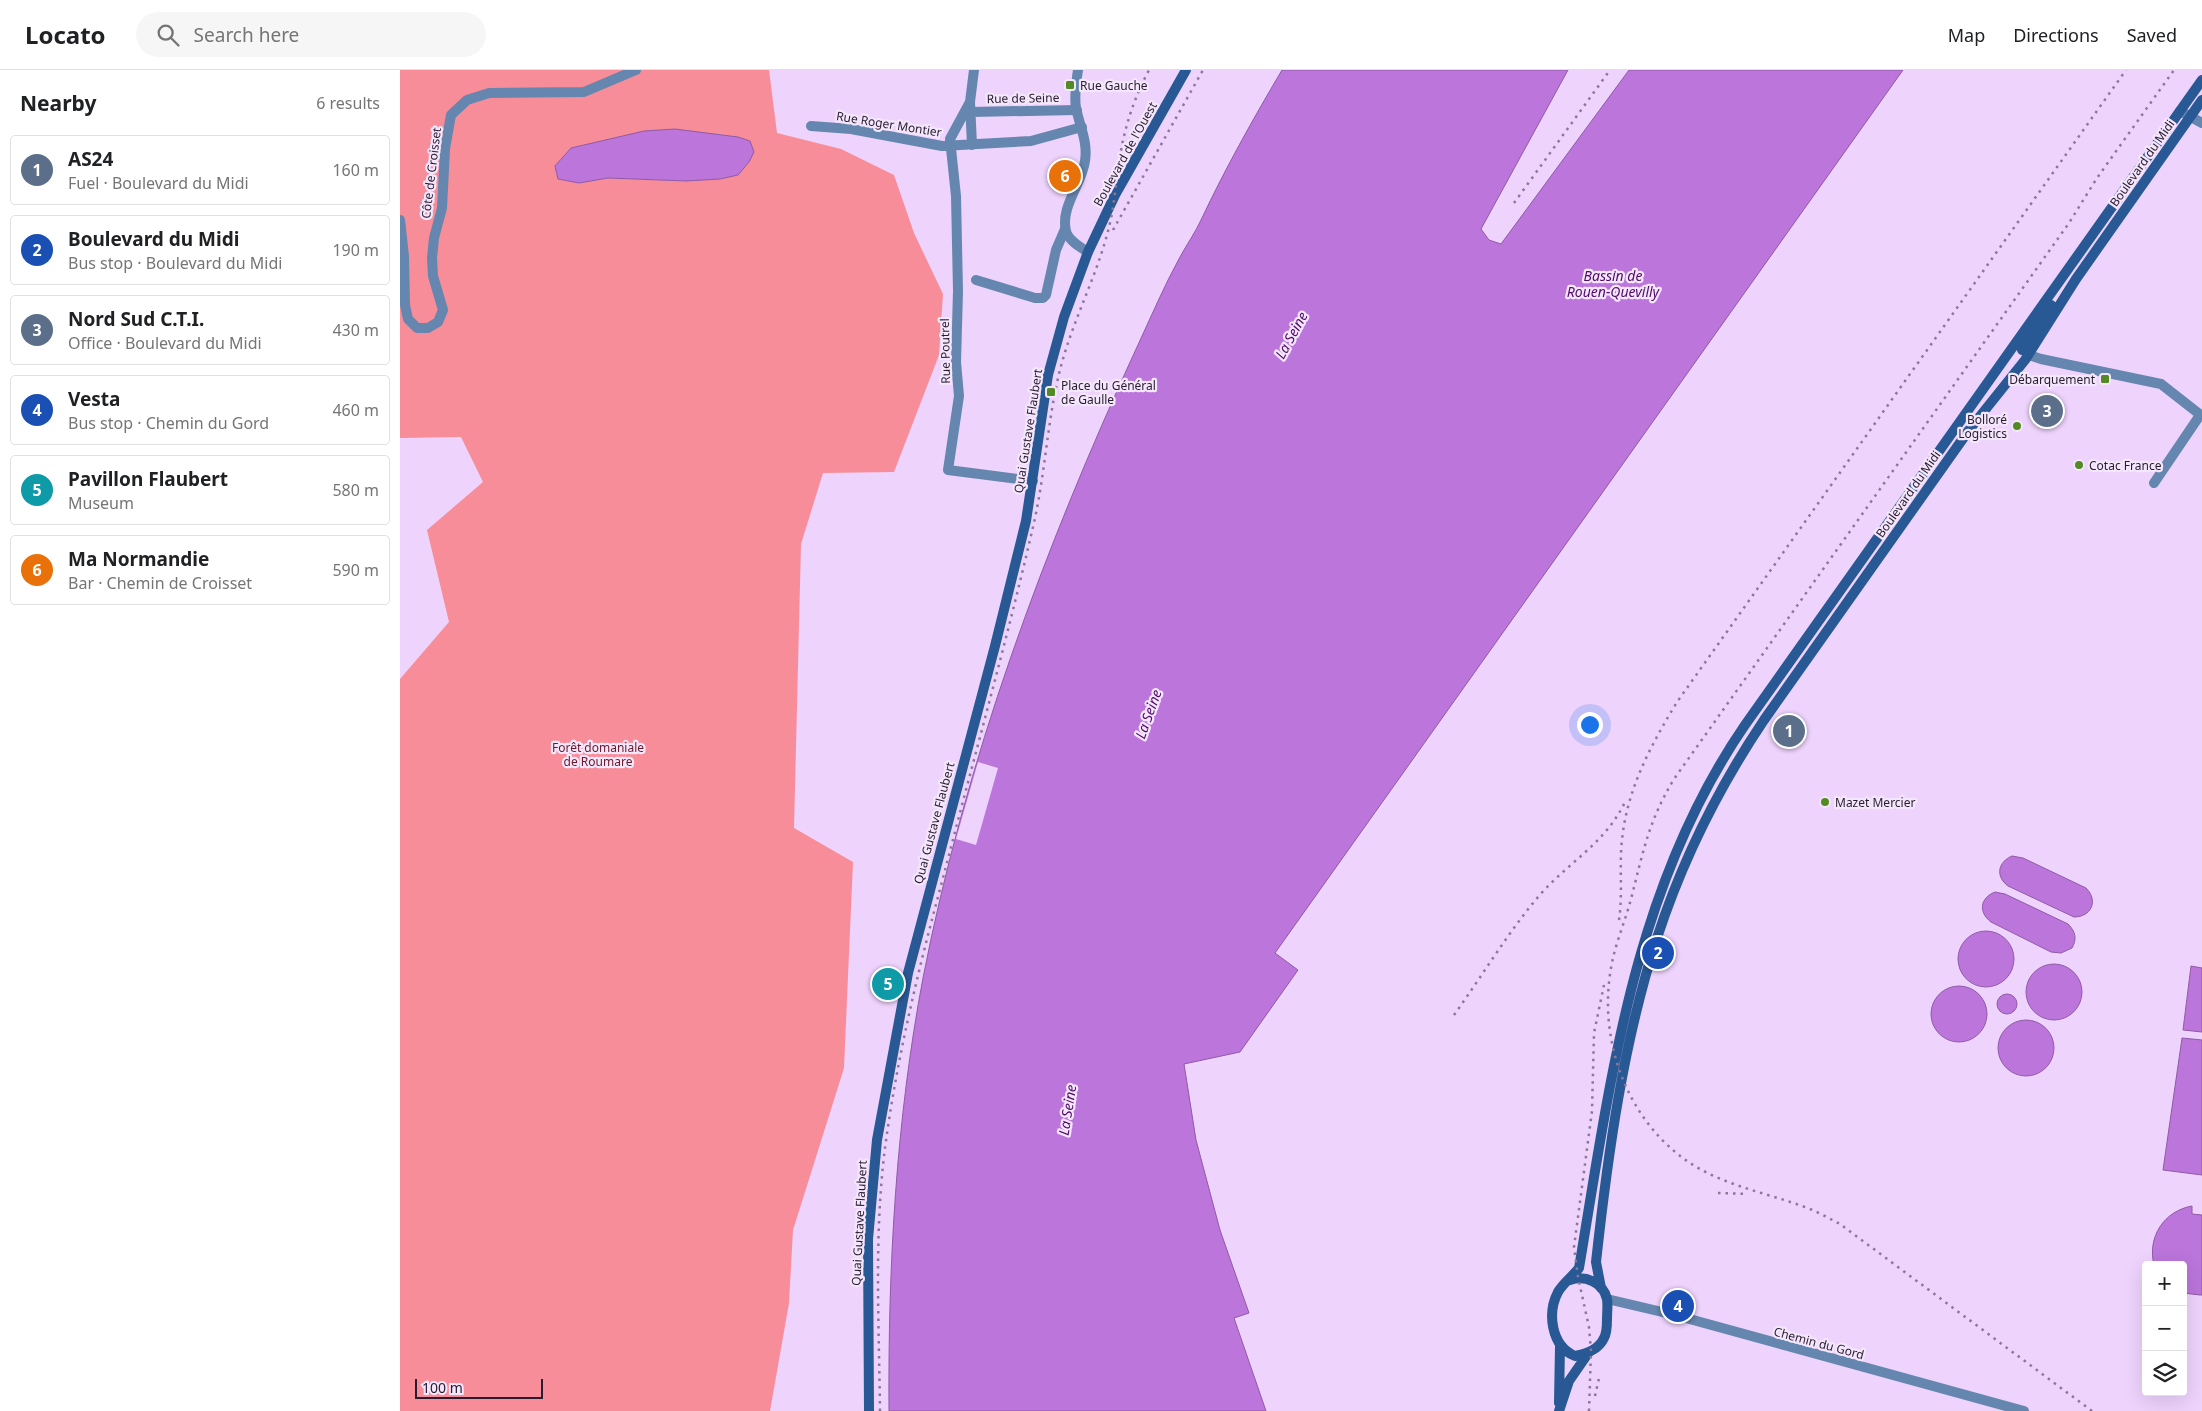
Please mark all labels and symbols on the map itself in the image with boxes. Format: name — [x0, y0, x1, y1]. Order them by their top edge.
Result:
place label: Rue Gauche — [1080, 77, 1148, 94]
marker: Rue Gauche — [1064, 79, 1076, 91]
street label: Rue de Seine — [987, 89, 1060, 107]
street label: Boulevard de l'Ouest — [1089, 98, 1161, 209]
street label: Rue Roger Montier — [835, 107, 943, 141]
street label: Boulevard du Midi — [2106, 116, 2178, 210]
street label: Côte de Croisset — [417, 126, 445, 219]
pin: 6 — [1049, 157, 1081, 195]
water label: Bassin de Rouen-Quevilly — [1567, 266, 1661, 301]
water label: La Seine — [1270, 308, 1312, 362]
street label: Rue Poutrel — [936, 318, 954, 384]
street label: Quai Gustave Flaubert — [1010, 367, 1046, 494]
place label: Débarquement — [2009, 371, 2096, 388]
marker: Débarquement — [2099, 373, 2111, 385]
place label: Place du Général de Gaulle — [1061, 377, 1156, 408]
marker: Place du Général de Gaulle — [1045, 386, 1057, 398]
pin: 3 — [2031, 392, 2063, 430]
place label: Bolloré Logistics — [1958, 411, 2007, 442]
marker: Bolloré Logistics — [2011, 420, 2023, 432]
street label: Boulevard du Midi — [1872, 447, 1944, 541]
place label: Cotac France — [2089, 457, 2162, 474]
marker: Cotac France — [2073, 459, 2085, 471]
water label: La Seine — [1130, 687, 1166, 741]
your location — [1577, 712, 1603, 738]
pin: 1 — [1773, 712, 1805, 750]
park label: Forêt domaniale de Roumare — [552, 739, 644, 770]
street label: Quai Gustave Flaubert — [910, 759, 959, 886]
place label: Mazet Mercier — [1835, 794, 1915, 811]
marker: Mazet Mercier — [1819, 796, 1831, 808]
pin: 2 — [1642, 934, 1674, 972]
pin: 5 — [872, 965, 904, 1003]
water label: La Seine — [1054, 1083, 1080, 1137]
street label: Quai Gustave Flaubert — [847, 1159, 871, 1286]
pin: 4 — [1662, 1287, 1694, 1325]
street label: Chemin du Gord — [1772, 1323, 1866, 1363]
scale bar — [415, 1376, 542, 1399]

